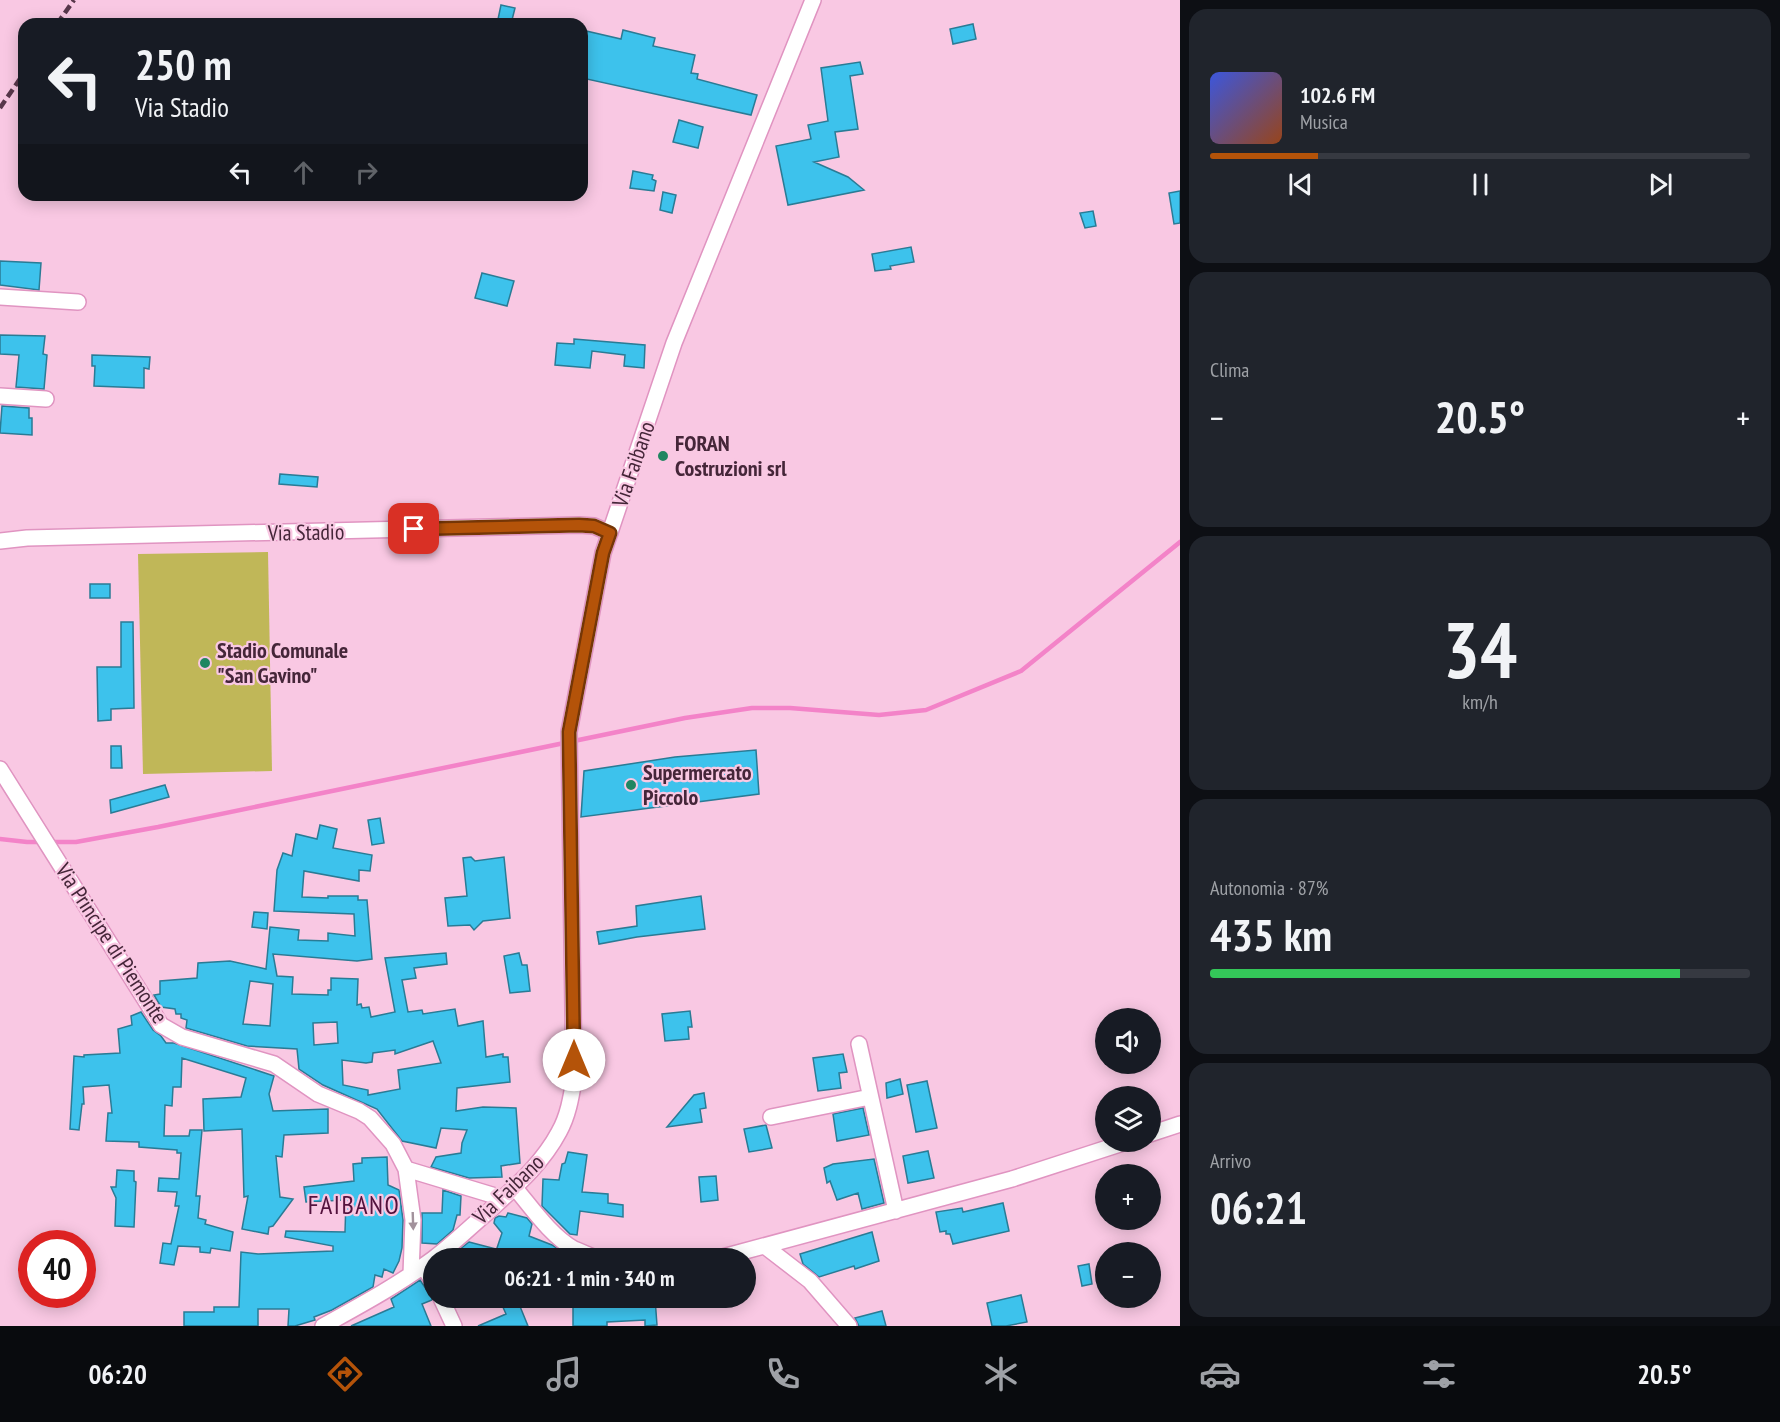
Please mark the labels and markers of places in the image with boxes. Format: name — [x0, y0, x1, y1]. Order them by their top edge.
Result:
place label: FORAN Costruzioni srl — [675, 429, 787, 482]
marker: FORAN Costruzioni srl — [656, 449, 670, 463]
pin — [388, 503, 439, 554]
place label: Stadio Comunale "San Gavino" — [217, 636, 348, 689]
marker: Stadio Comunale "San Gavino" — [198, 656, 212, 670]
place label: Supermercato Piccolo — [643, 758, 752, 811]
marker: Supermercato Piccolo — [624, 778, 638, 792]

